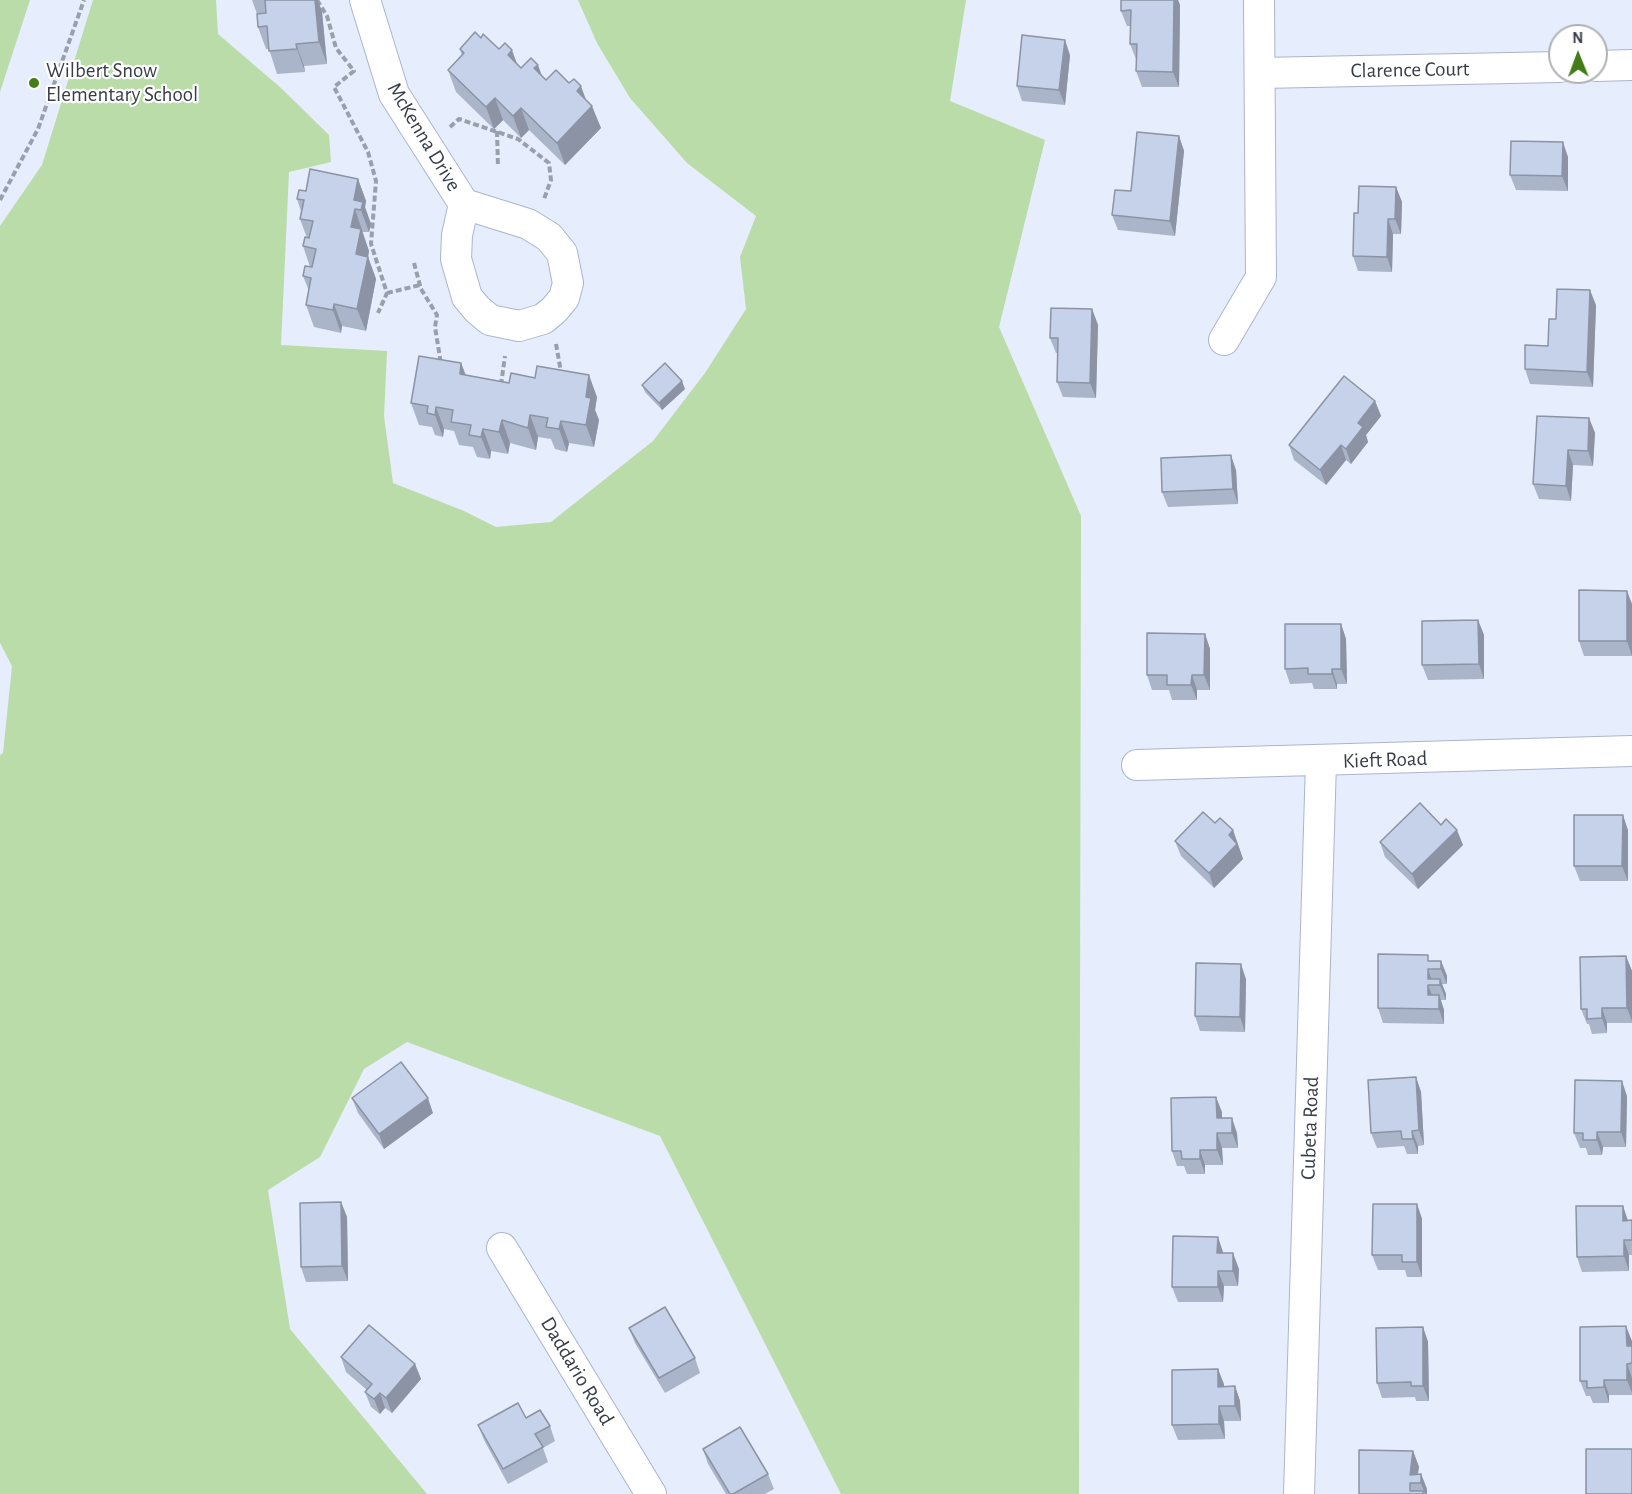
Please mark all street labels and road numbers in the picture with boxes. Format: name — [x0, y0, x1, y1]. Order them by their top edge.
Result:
street label: Clarence Court — [1350, 56, 1470, 84]
street label: McKenna Drive — [382, 78, 466, 196]
street label: Kieft Road — [1342, 746, 1428, 774]
street label: Cubeta Road — [1296, 1076, 1324, 1180]
street label: Daddario Road — [535, 1312, 619, 1430]

